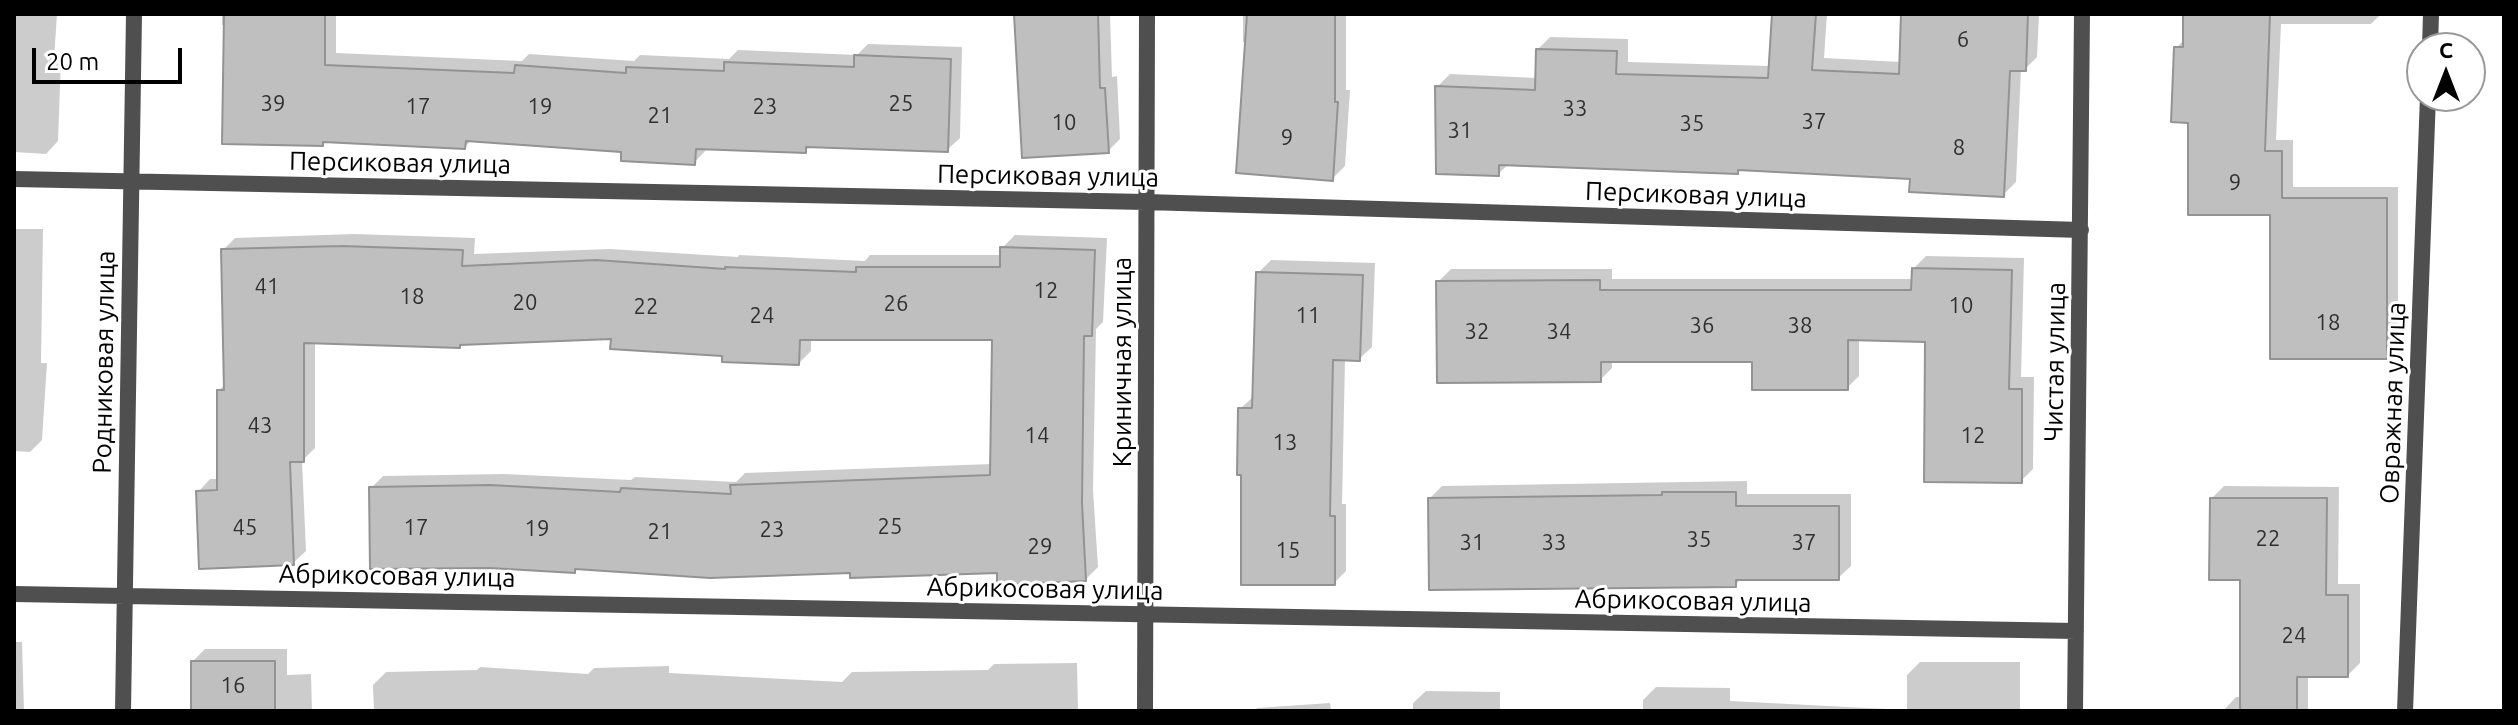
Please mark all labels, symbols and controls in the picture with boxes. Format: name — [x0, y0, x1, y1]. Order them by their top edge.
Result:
house number: 6 — [1957, 27, 1969, 53]
scale bar — [36, 32, 186, 82]
north arrow — [2406, 32, 2486, 112]
text: С — [2439, 37, 2453, 62]
text: 20 m — [46, 48, 99, 75]
house number: 39 — [261, 91, 285, 117]
house number: 25 — [889, 91, 913, 117]
house number: 17 — [406, 94, 430, 120]
house number: 19 — [528, 94, 552, 120]
house number: 23 — [753, 94, 777, 120]
house number: 33 — [1563, 96, 1587, 122]
house number: 21 — [648, 103, 672, 129]
house number: 37 — [1802, 109, 1826, 135]
house number: 10 — [1052, 110, 1076, 136]
house number: 35 — [1680, 111, 1704, 137]
house number: 31 — [1448, 118, 1472, 144]
house number: 9 — [1281, 125, 1293, 151]
house number: 8 — [1953, 135, 1965, 161]
street label: Персиковая улица — [289, 145, 511, 181]
street label: Персиковая улица — [937, 158, 1159, 194]
house number: 9 — [2229, 170, 2241, 196]
street label: Персиковая улица — [1585, 176, 1807, 214]
street label: Родниковая улица — [86, 250, 122, 474]
street label: Криничная улица — [1106, 257, 1138, 467]
house number: 41 — [255, 274, 279, 300]
house number: 12 — [1034, 278, 1058, 304]
street label: Чистая улица — [2038, 282, 2072, 442]
house number: 18 — [400, 284, 424, 310]
house number: 20 — [513, 290, 537, 316]
house number: 26 — [884, 291, 908, 317]
house number: 10 — [1949, 293, 1973, 319]
house number: 22 — [634, 294, 658, 320]
street label: Овражная улица — [2374, 302, 2412, 504]
house number: 24 — [750, 303, 774, 329]
house number: 11 — [1296, 303, 1320, 329]
house number: 18 — [2316, 310, 2340, 336]
house number: 36 — [1690, 313, 1714, 339]
house number: 38 — [1788, 313, 1812, 339]
house number: 32 — [1465, 319, 1489, 345]
house number: 34 — [1547, 319, 1571, 345]
house number: 43 — [248, 413, 272, 439]
house number: 14 — [1025, 423, 1049, 449]
house number: 12 — [1961, 423, 1985, 449]
house number: 13 — [1273, 430, 1297, 456]
house number: 25 — [878, 514, 902, 540]
house number: 45 — [233, 515, 257, 541]
house number: 17 — [404, 515, 428, 541]
house number: 19 — [525, 516, 549, 542]
house number: 23 — [760, 517, 784, 543]
house number: 21 — [648, 519, 672, 545]
house number: 22 — [2256, 526, 2280, 552]
house number: 35 — [1687, 527, 1711, 553]
house number: 31 — [1460, 530, 1484, 556]
house number: 33 — [1542, 530, 1566, 556]
house number: 37 — [1792, 530, 1816, 556]
house number: 29 — [1028, 534, 1052, 560]
house number: 15 — [1276, 538, 1300, 564]
street label: Абрикосовая улица — [278, 558, 516, 594]
street label: Абрикосовая улица — [926, 571, 1164, 607]
street label: Абрикосовая улица — [1574, 583, 1812, 619]
house number: 24 — [2282, 623, 2306, 649]
house number: 16 — [221, 673, 245, 699]

